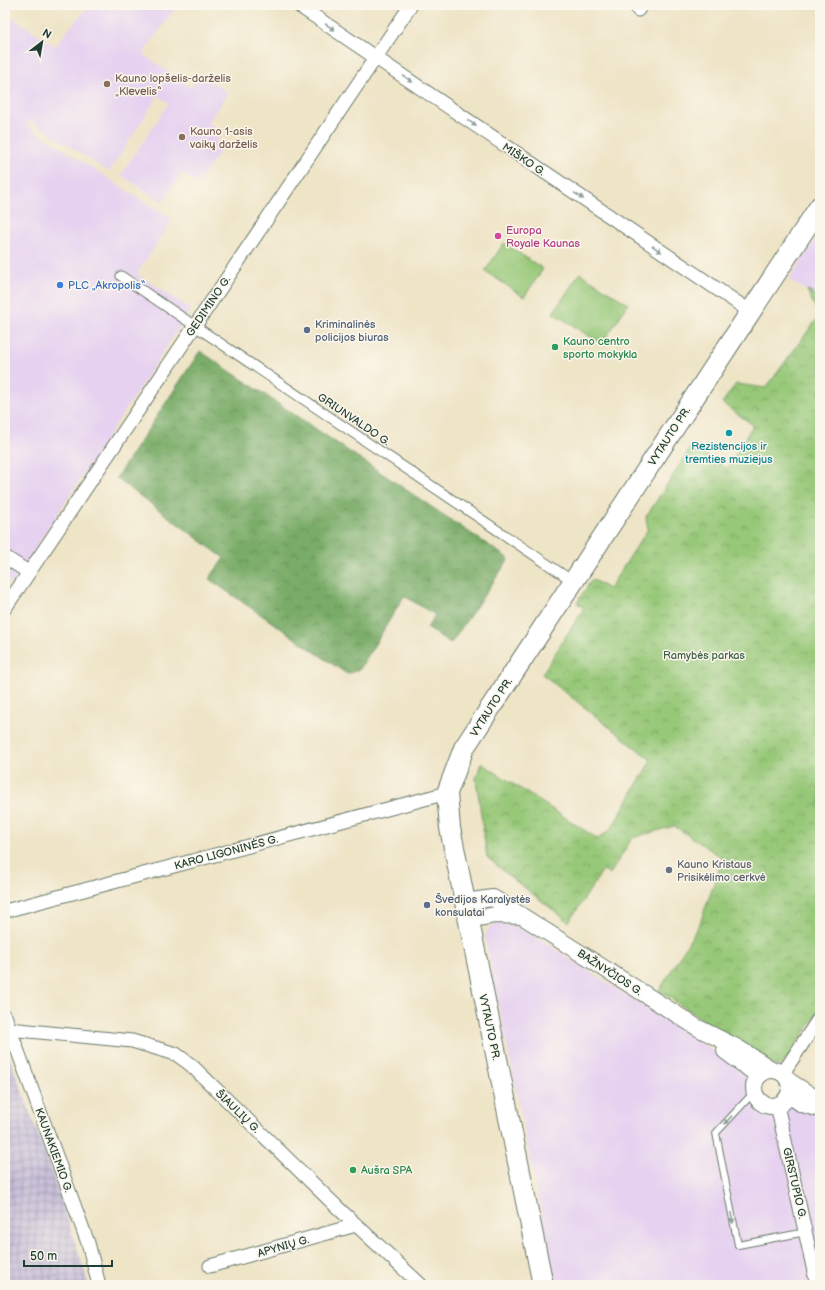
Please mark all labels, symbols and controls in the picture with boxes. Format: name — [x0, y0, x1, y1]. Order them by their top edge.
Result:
north arrow — [22, 22, 62, 62]
one-way arrow — [325, 23, 335, 31]
text: N — [40, 26, 54, 42]
place label: Kauno lopšelis-darželis „Klevelis“ — [115, 72, 231, 98]
one-way arrow — [402, 75, 413, 83]
marker: Kauno lopšelis-darželis „Klevelis“ — [102, 79, 112, 89]
one-way arrow — [467, 119, 477, 127]
place label: Kauno 1-asis vaikų darželis — [189, 125, 258, 151]
marker: Kauno 1-asis vaikų darželis — [177, 132, 187, 142]
street label: MIŠKO G. — [500, 140, 548, 178]
one-way arrow — [574, 192, 584, 200]
place label: Europa Royale Kaunas — [506, 224, 580, 250]
marker: Europa Royale Kaunas — [493, 231, 503, 241]
one-way arrow — [652, 245, 662, 253]
street label: GEDIMINO G. — [184, 274, 233, 339]
place label: PLC „Akropolis“ — [68, 279, 146, 292]
marker: PLC „Akropolis“ — [55, 280, 65, 290]
place label: Kriminalinės policijos biuras — [315, 318, 389, 344]
marker: Kriminalinės policijos biuras — [302, 325, 312, 335]
place label: Kauno centro sporto mokykla — [563, 335, 637, 361]
marker: Kauno centro sporto mokykla — [550, 342, 560, 352]
street label: GRIUNVALDO G. — [315, 390, 392, 448]
street label: VYTAUTO PR. — [646, 404, 693, 468]
marker: Rezistencijos ir tremties muziejus — [724, 428, 734, 438]
place label: Rezistencijos ir tremties muziejus — [685, 440, 773, 466]
park label: Ramybės parkas — [663, 649, 746, 662]
street label: VYTAUTO PR. — [468, 675, 515, 739]
street label: KARO LIGONINĖS G. — [173, 832, 279, 873]
place label: Kauno Kristaus Prisikėlimo cerkvė — [677, 858, 766, 884]
marker: Kauno Kristaus Prisikėlimo cerkvė — [664, 865, 674, 875]
place label: Švedijos Karalystės konsulatai — [435, 892, 531, 919]
marker: Švedijos Karalystės konsulatai — [422, 900, 432, 910]
street label: BAŽNYČIOS G. — [575, 946, 645, 998]
street label: VYTAUTO PR. — [476, 993, 503, 1061]
street label: ŠIAULIŲ G. — [213, 1086, 263, 1136]
street label: KAUNAKIEMIO G. — [32, 1106, 75, 1194]
one-way arrow — [724, 1115, 733, 1124]
street label: GIRSTUPIO G. — [780, 1146, 809, 1220]
place label: Aušra SPA — [361, 1164, 412, 1177]
marker: Aušra SPA — [348, 1165, 358, 1175]
one-way arrow — [730, 1212, 736, 1224]
street label: APYNIŲ G. — [256, 1233, 310, 1260]
scale bar — [24, 1242, 112, 1268]
text: 50 m — [30, 1249, 57, 1264]

